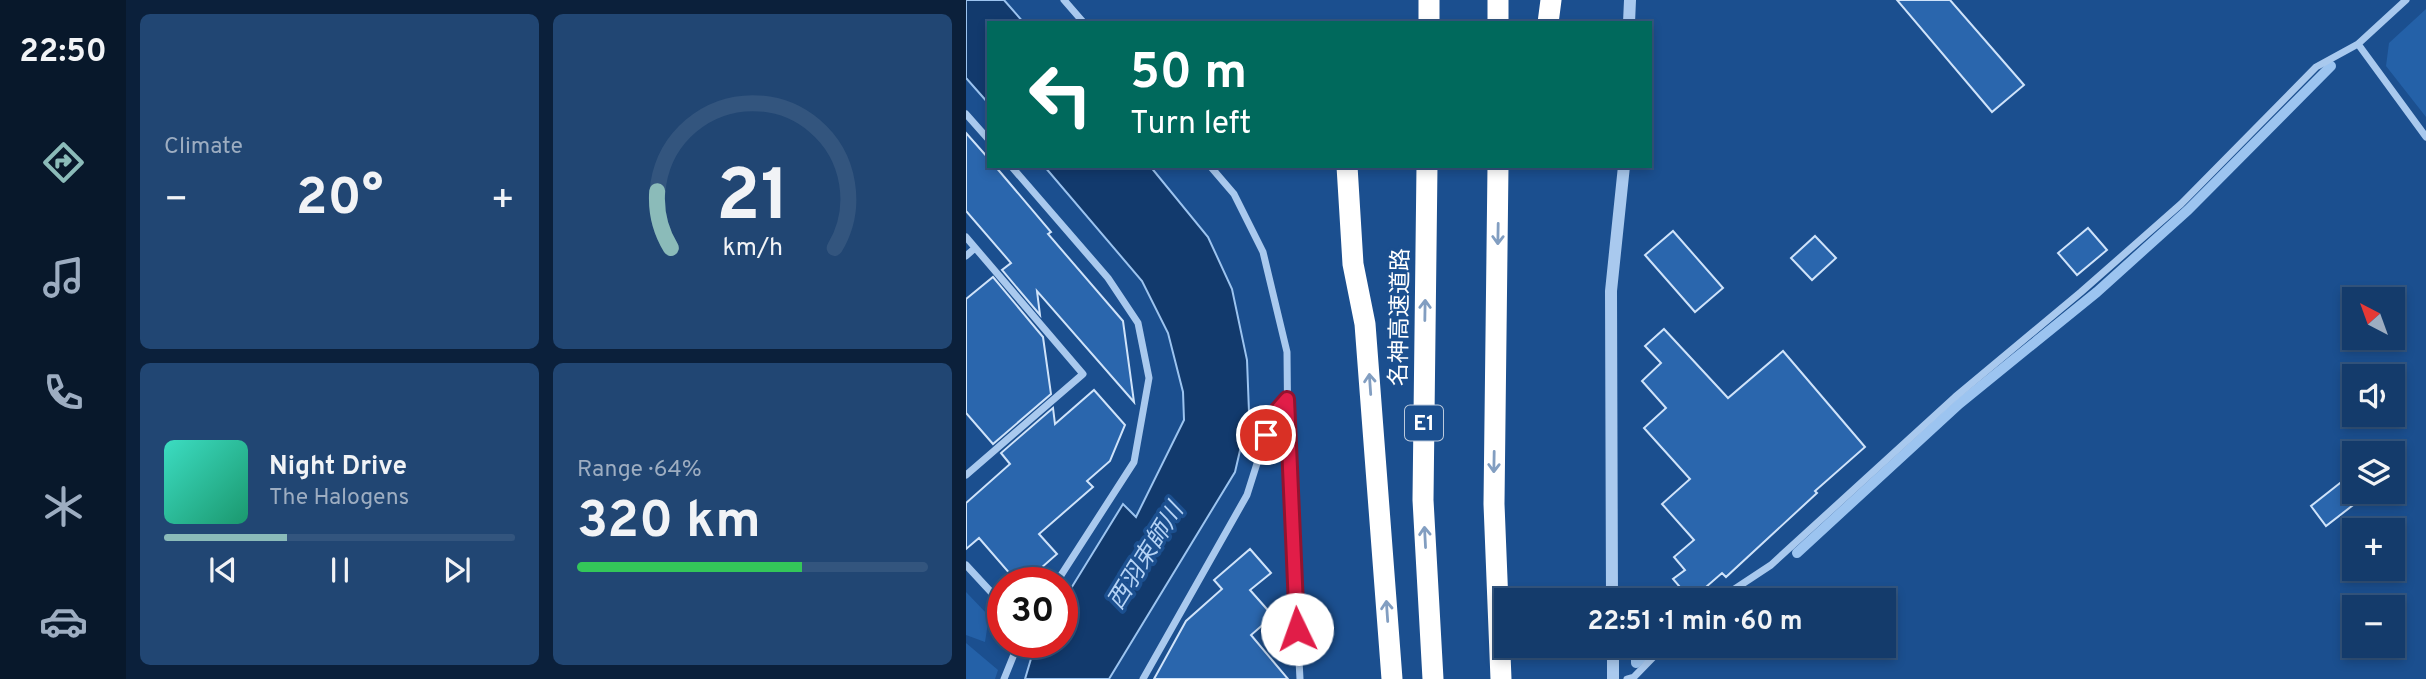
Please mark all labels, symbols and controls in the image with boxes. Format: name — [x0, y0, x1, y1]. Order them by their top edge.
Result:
text: 22:50 — [19, 33, 107, 73]
text: 50 m — [1130, 44, 1247, 106]
icon: left — [1015, 49, 1106, 140]
text: Turn left — [1130, 105, 1251, 145]
text: Climate — [164, 133, 243, 162]
icon: directions — [39, 138, 88, 187]
text: 21 — [716, 154, 789, 246]
text: 20° — [296, 167, 383, 233]
text: − — [164, 177, 189, 226]
text: + — [490, 177, 515, 226]
one-way arrow — [1491, 223, 1504, 246]
text: km/h — [722, 232, 783, 264]
street label: 名神高速道路 — [1386, 248, 1417, 386]
icon: music — [39, 253, 88, 302]
north arrow — [2342, 287, 2404, 350]
map controls — [2342, 287, 2405, 658]
one-way arrow — [1419, 299, 1432, 322]
button: sound — [2342, 364, 2405, 427]
icon: phone — [39, 368, 88, 417]
one-way arrow — [1363, 373, 1376, 396]
pin — [1236, 405, 1296, 465]
road number: E1 — [1405, 406, 1443, 440]
icon: arrive — [1247, 416, 1285, 454]
button: layers — [2342, 441, 2405, 504]
one-way arrow — [1487, 450, 1501, 473]
text: Night Drive — [269, 451, 407, 484]
text: Range · 64% — [577, 456, 702, 485]
icon: climate — [39, 482, 88, 531]
text: The Halogens — [269, 484, 409, 513]
text: 320 km — [577, 490, 761, 556]
water label: 西羽束師川 — [1102, 496, 1193, 616]
button: + — [2342, 518, 2405, 581]
one-way arrow — [1419, 526, 1432, 549]
icon: previous — [204, 551, 242, 589]
icon: pause — [321, 551, 359, 589]
icon: next — [438, 551, 476, 589]
speed limit sign: 30 — [987, 567, 1078, 658]
position arrow — [1260, 592, 1334, 666]
button: − — [2342, 595, 2405, 658]
icon: car — [39, 597, 88, 646]
one-way arrow — [1380, 600, 1393, 623]
text: 22:51 · 1 min · 60 m — [1587, 606, 1803, 639]

